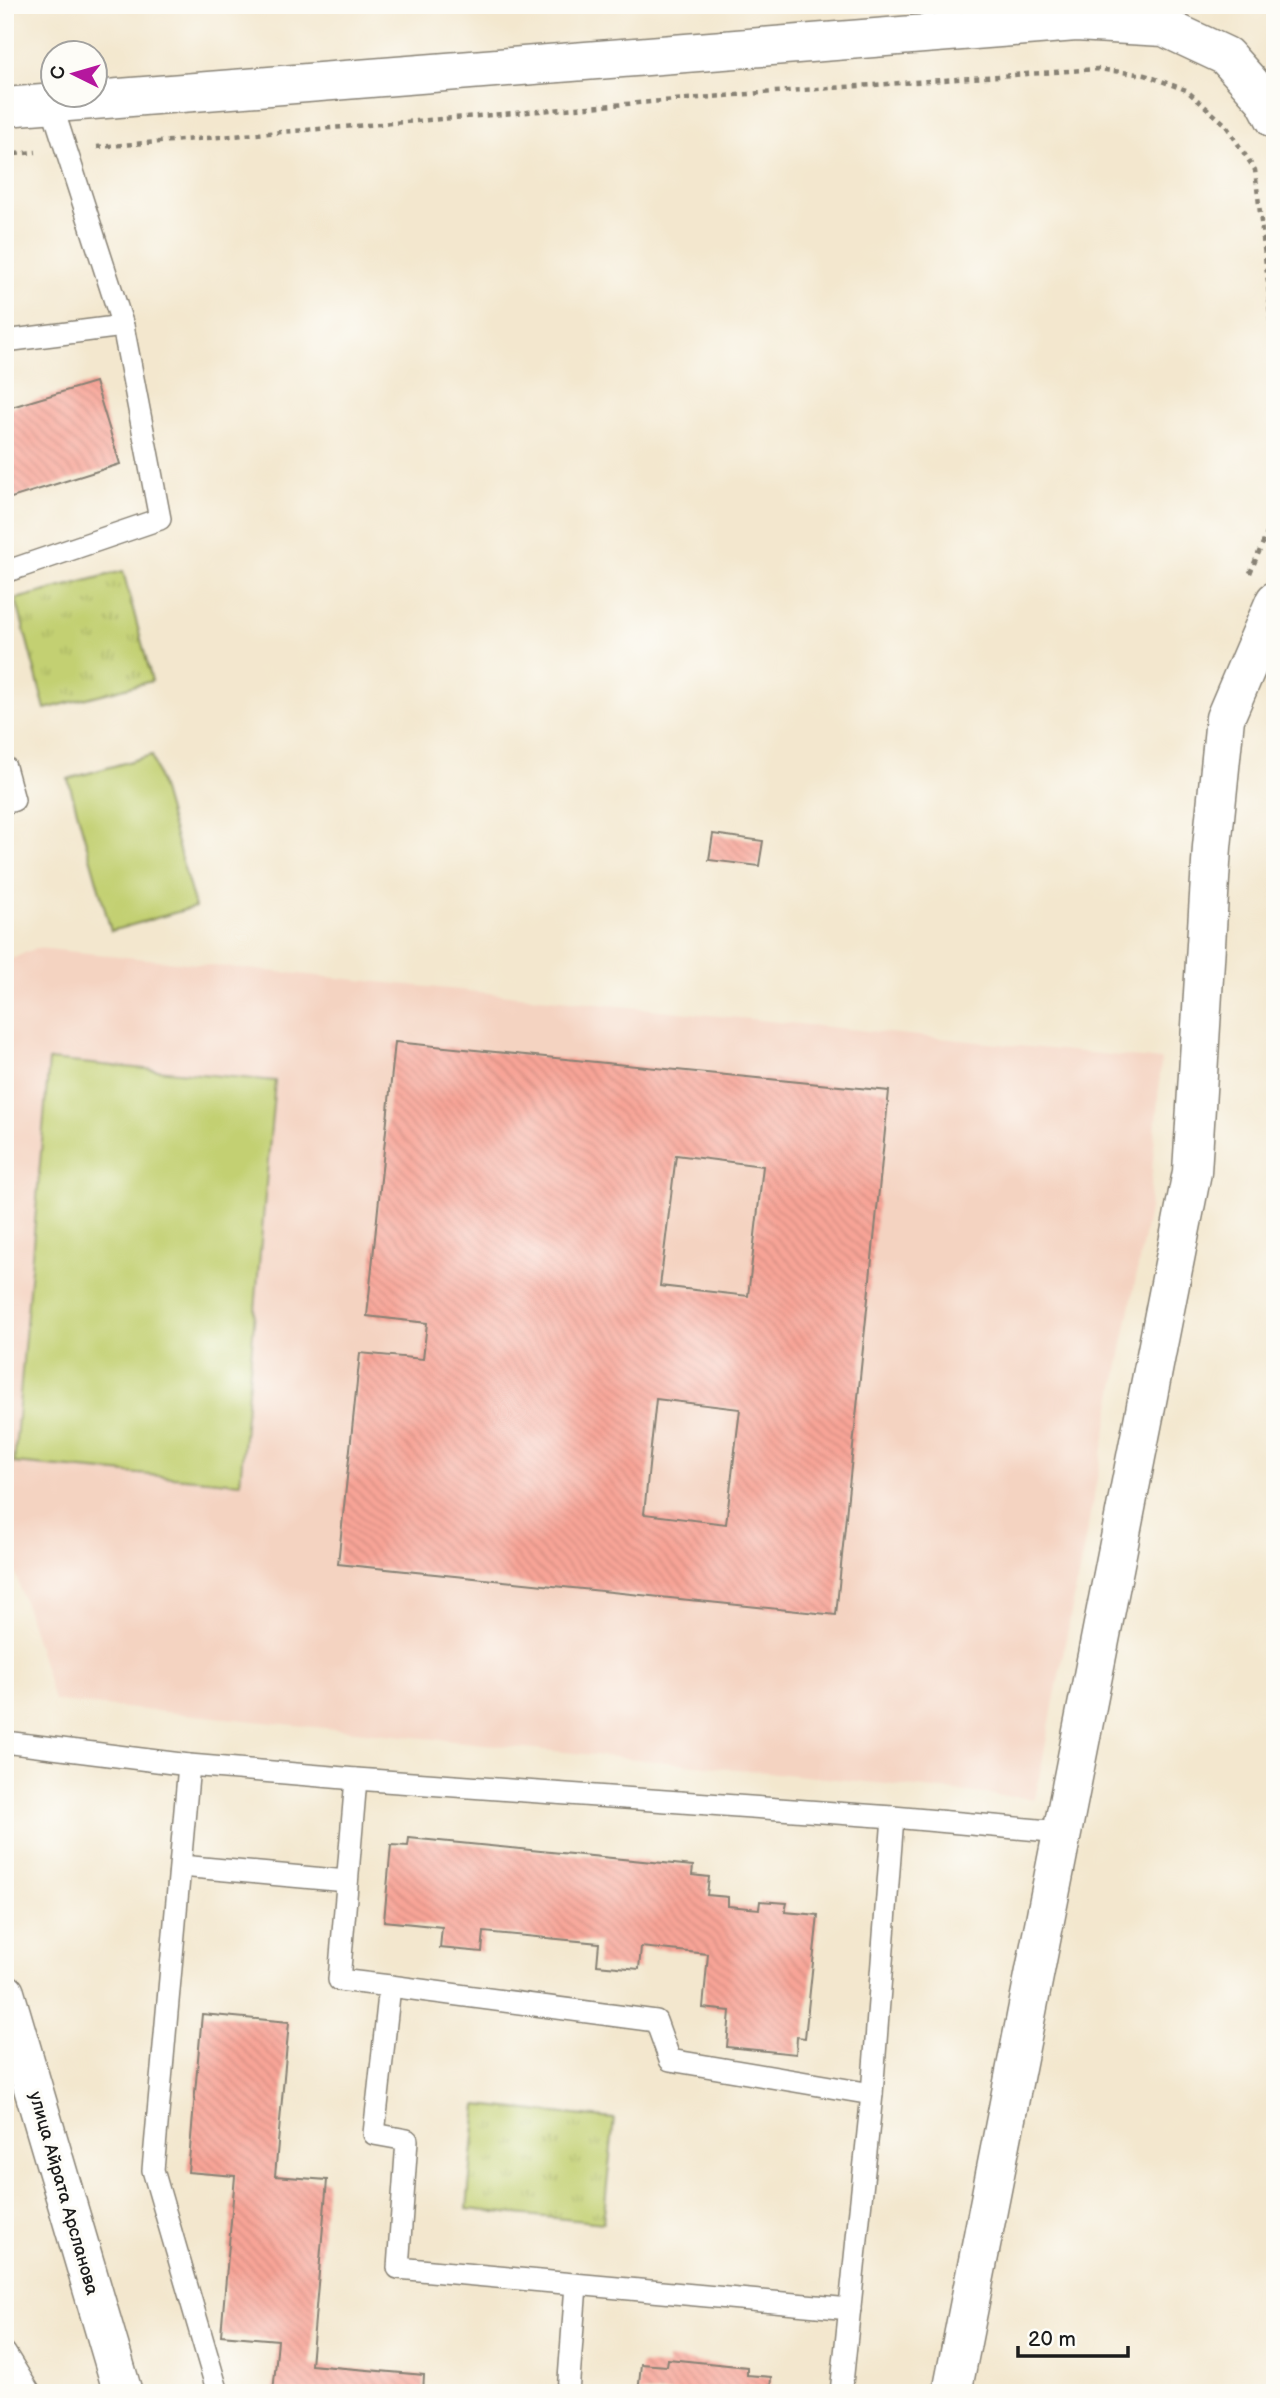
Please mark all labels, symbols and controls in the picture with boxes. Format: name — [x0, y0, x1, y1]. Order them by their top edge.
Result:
north arrow — [38, 38, 108, 108]
text: С — [47, 65, 71, 80]
street label: улица Айрата Арсланова — [24, 2089, 103, 2298]
scale bar — [1018, 2314, 1128, 2358]
text: 20 m — [1028, 2327, 1076, 2352]

